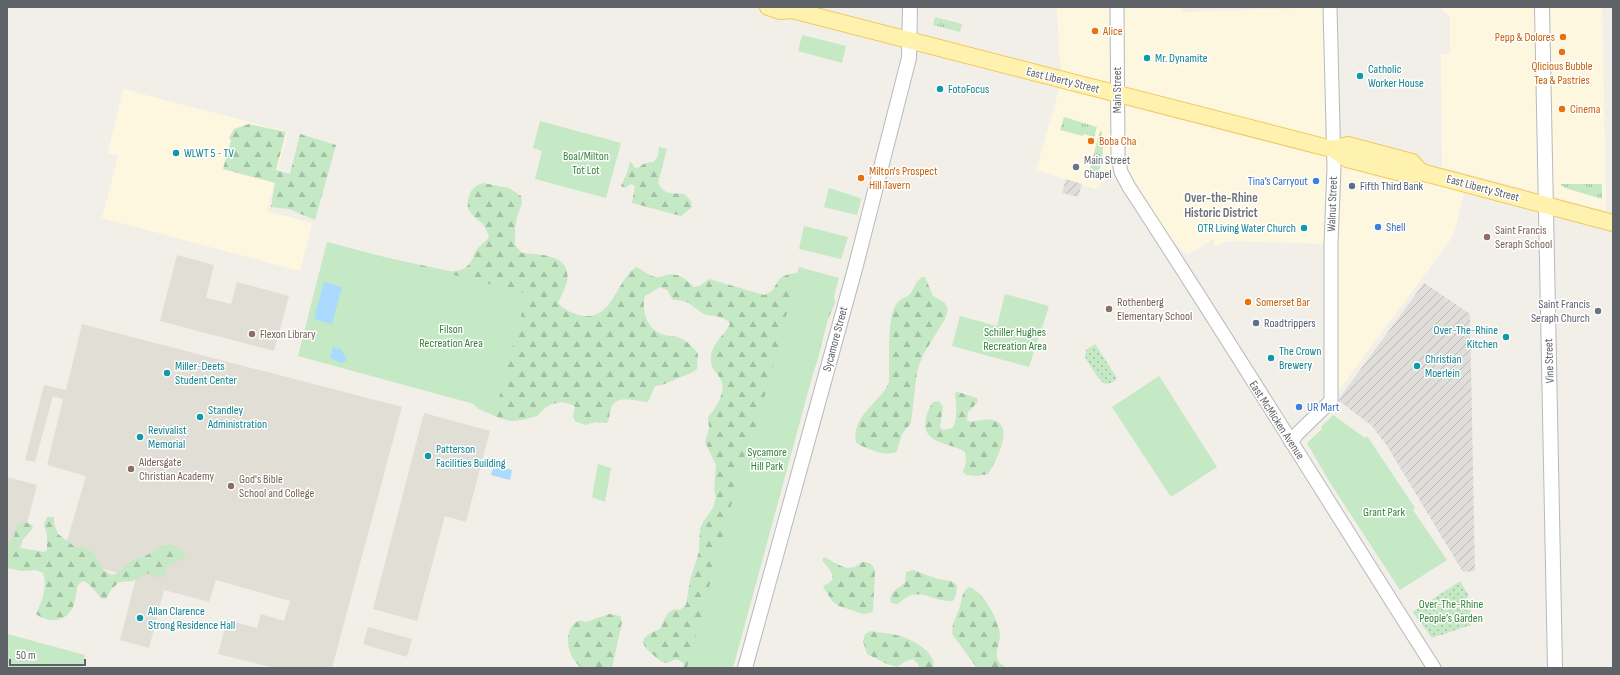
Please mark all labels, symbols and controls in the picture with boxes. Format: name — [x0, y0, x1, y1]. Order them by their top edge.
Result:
place label: Alice — [1102, 24, 1123, 39]
marker: Alice — [1090, 26, 1100, 36]
place label: Pepp & Dolores — [1495, 30, 1555, 45]
marker: Pepp & Dolores — [1558, 32, 1568, 42]
marker: Qlicious Bubble Tea & Pastries — [1557, 47, 1567, 57]
place label: Mr. Dynamite — [1155, 51, 1208, 66]
marker: Mr. Dynamite — [1142, 53, 1152, 63]
place label: Qlicious Bubble Tea & Pastries — [1531, 59, 1593, 88]
place label: Catholic Worker House — [1368, 62, 1424, 91]
street label: East Liberty Street — [1025, 64, 1101, 97]
street label: Main Street — [1110, 66, 1125, 113]
marker: Catholic Worker House — [1355, 71, 1365, 81]
place label: FotoFocus — [948, 82, 989, 97]
marker: FotoFocus — [935, 84, 945, 94]
place label: Cinema — [1570, 102, 1601, 117]
marker: Cinema — [1557, 104, 1567, 114]
place label: Boba Cha — [1099, 134, 1137, 149]
marker: Boba Cha — [1086, 136, 1096, 146]
place label: WLWT 5 - TV — [184, 146, 234, 161]
marker: WLWT 5 - TV — [171, 148, 181, 158]
park label: Boal/Milton Tot Lot — [563, 149, 609, 178]
place label: Main Street Chapel — [1084, 153, 1131, 182]
marker: Main Street Chapel — [1071, 162, 1081, 172]
place label: Milton's Prospect Hill Tavern — [869, 164, 938, 193]
street label: East Liberty Street — [1445, 172, 1521, 206]
marker: Milton's Prospect Hill Tavern — [856, 173, 866, 183]
place label: Tina’s Carryout — [1248, 174, 1308, 189]
marker: Tina’s Carryout — [1311, 176, 1321, 186]
street label: Walnut Street — [1324, 176, 1341, 232]
place label: Fifth Third Bank — [1360, 179, 1424, 194]
marker: Fifth Third Bank — [1347, 181, 1357, 191]
district label: Over-the-Rhine Historic District — [1184, 190, 1259, 221]
place label: Shell — [1386, 220, 1406, 235]
place label: OTR Living Water Church — [1198, 221, 1296, 236]
marker: Shell — [1373, 222, 1383, 232]
marker: OTR Living Water Church — [1299, 223, 1309, 233]
place label: Saint Francis Seraph School — [1495, 223, 1552, 252]
marker: Saint Francis Seraph School — [1482, 232, 1492, 242]
place label: Rothenberg Elementary School — [1117, 295, 1192, 324]
place label: Somerset Bar — [1256, 295, 1311, 310]
marker: Somerset Bar — [1243, 297, 1253, 307]
place label: Saint Francis Seraph Church — [1531, 297, 1590, 326]
marker: Rothenberg Elementary School — [1104, 304, 1114, 314]
street label: Sycamore Street — [820, 305, 851, 373]
marker: Saint Francis Seraph Church — [1593, 306, 1603, 316]
place label: Roadtrippers — [1264, 316, 1316, 331]
marker: Roadtrippers — [1251, 318, 1261, 328]
park label: Filson Recreation Area — [419, 322, 483, 351]
place label: Over-The-Rhine Kitchen — [1433, 323, 1498, 352]
park label: Schiller Hughes Recreation Area — [983, 325, 1047, 354]
place label: Flexon Library — [260, 327, 316, 342]
marker: Flexon Library — [247, 329, 257, 339]
marker: Over-The-Rhine Kitchen — [1501, 332, 1511, 342]
street label: Vine Street — [1541, 338, 1558, 384]
place label: The Crown Brewery — [1279, 344, 1321, 373]
place label: Christian Moerlein — [1425, 352, 1462, 381]
marker: The Crown Brewery — [1266, 353, 1276, 363]
place label: Miller-Deets Student Center — [175, 359, 238, 388]
marker: Christian Moerlein — [1412, 361, 1422, 371]
marker: Miller-Deets Student Center — [162, 368, 172, 378]
street label: East McMicken Avenue — [1246, 378, 1308, 463]
place label: UR Mart — [1307, 400, 1340, 415]
marker: UR Mart — [1294, 402, 1304, 412]
place label: Standley Administration — [207, 403, 267, 432]
marker: Standley Administration — [195, 412, 205, 422]
place label: Revivalist Memorial — [148, 423, 187, 452]
marker: Revivalist Memorial — [135, 432, 145, 442]
place label: Patterson Facilities Building — [436, 442, 506, 471]
park label: Sycamore Hill Park — [747, 445, 787, 474]
marker: Patterson Facilities Building — [423, 451, 433, 461]
place label: Aldersgate Christian Academy — [138, 455, 215, 484]
marker: Aldersgate Christian Academy — [126, 464, 136, 474]
place label: God's Bible School and College — [239, 472, 315, 501]
marker: God's Bible School and College — [226, 481, 236, 491]
park label: Grant Park — [1363, 505, 1406, 520]
park label: Over-The-Rhine People’s Garden — [1419, 597, 1483, 626]
place label: Allan Clarence Strong Residence Hall — [147, 604, 235, 633]
marker: Allan Clarence Strong Residence Hall — [135, 613, 145, 623]
scale bar — [10, 641, 85, 667]
text: 50 m — [16, 648, 36, 663]

